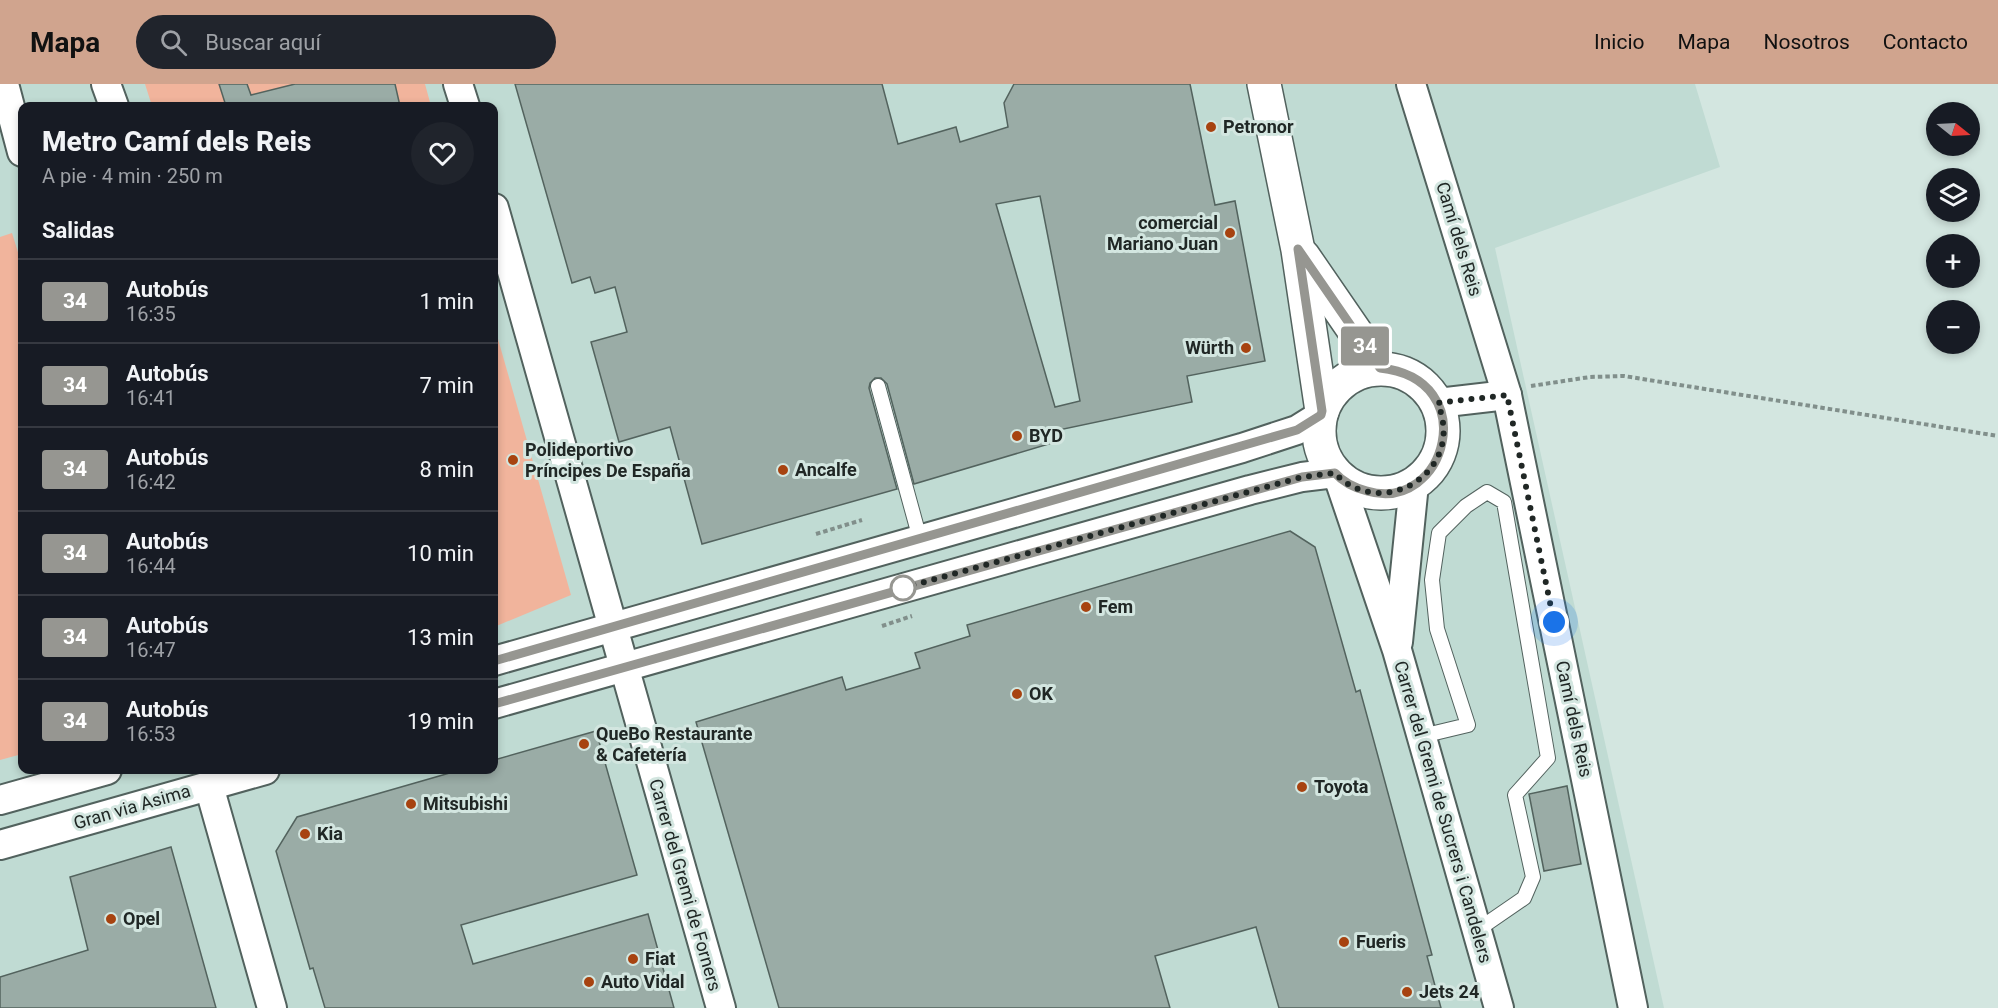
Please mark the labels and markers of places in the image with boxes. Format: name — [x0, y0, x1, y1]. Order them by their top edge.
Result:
place label: Petronor — [1223, 116, 1294, 137]
marker: Petronor — [1204, 120, 1218, 134]
place label: comercial Mariano Juan — [1107, 212, 1218, 254]
marker: comercial Mariano Juan — [1223, 226, 1237, 240]
place label: Würth — [1185, 337, 1234, 358]
marker: Würth — [1239, 341, 1253, 355]
place label: BYD — [1029, 425, 1063, 446]
marker: BYD — [1010, 429, 1024, 443]
place label: Polideportivo Príncipes De España — [525, 439, 691, 481]
marker: Polideportivo Príncipes De España — [506, 453, 520, 467]
place label: Ancalfe — [795, 459, 857, 480]
marker: Ancalfe — [776, 463, 790, 477]
unlabelled marker — [890, 575, 916, 601]
place label: Fem — [1098, 596, 1133, 617]
marker: Fem — [1079, 600, 1093, 614]
place label: OK — [1029, 683, 1053, 704]
marker: OK — [1010, 687, 1024, 701]
place label: QueBo Restaurante & Cafetería — [596, 723, 753, 765]
marker: QueBo Restaurante & Cafetería — [577, 737, 591, 751]
place label: Toyota — [1314, 776, 1369, 797]
marker: Toyota — [1295, 780, 1309, 794]
place label: Mitsubishi — [423, 793, 508, 814]
marker: Mitsubishi — [404, 797, 418, 811]
place label: Kia — [317, 823, 343, 844]
marker: Kia — [298, 827, 312, 841]
place label: Opel — [123, 908, 160, 929]
marker: Opel — [104, 912, 118, 926]
place label: Fueris — [1356, 931, 1406, 952]
marker: Fueris — [1337, 935, 1351, 949]
place label: Fiat — [645, 948, 675, 969]
marker: Fiat — [626, 952, 640, 966]
place label: Auto Vidal — [601, 971, 685, 992]
marker: Auto Vidal — [582, 975, 596, 989]
place label: Jets 24 — [1419, 981, 1479, 1002]
marker: Jets 24 — [1400, 985, 1414, 999]

